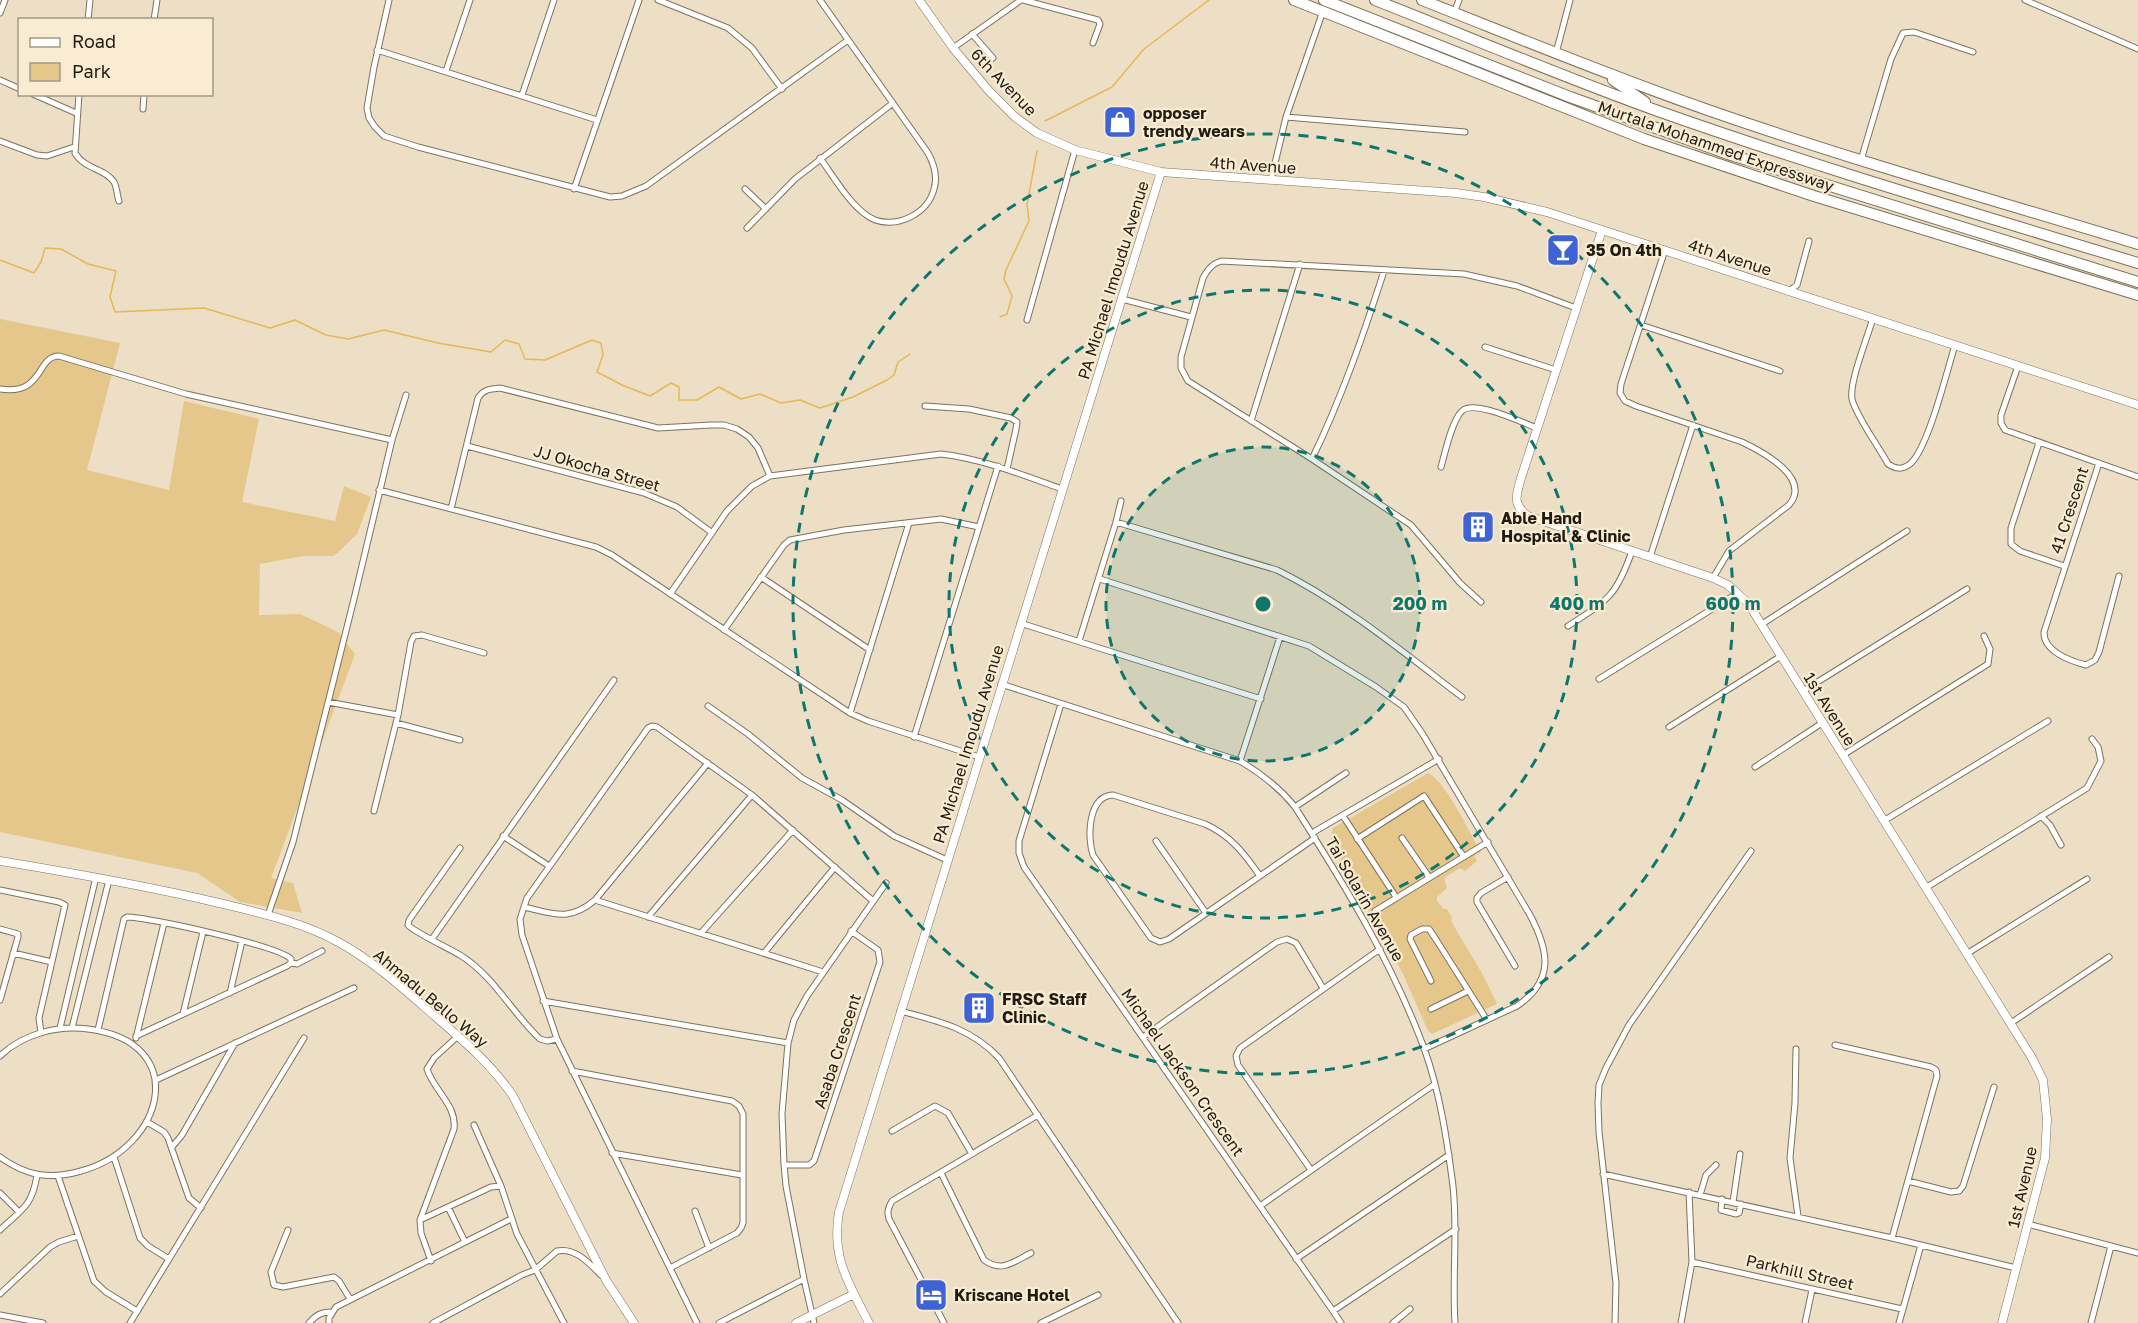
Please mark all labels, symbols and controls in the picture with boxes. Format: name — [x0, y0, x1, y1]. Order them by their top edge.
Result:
legend — [18, 18, 213, 96]
text: Road — [72, 30, 116, 52]
street label: 6th Avenue — [967, 44, 1041, 120]
text: Park — [72, 60, 111, 82]
street label: Murtala Mohammed Expressway — [1595, 96, 1837, 196]
place label: opposer trendy wears — [1143, 103, 1245, 141]
shop icon: opposer trendy wears — [1102, 104, 1138, 140]
street label: 4th Avenue — [1209, 152, 1297, 178]
street label: PA Michael Imoudu Avenue — [1073, 178, 1153, 382]
bar icon: 35 On 4th — [1545, 232, 1581, 268]
street label: 4th Avenue — [1686, 234, 1774, 280]
place label: 35 On 4th — [1586, 240, 1662, 260]
street label: JJ Okocha Street — [531, 440, 663, 496]
street label: 41 Crescent — [2046, 464, 2092, 556]
place label: Able Hand Hospital & Clinic — [1501, 508, 1631, 546]
building icon: Able Hand Hospital & Clinic — [1460, 509, 1496, 545]
text: 200 m — [1393, 592, 1447, 614]
text: 400 m — [1550, 592, 1604, 614]
text: 600 m — [1705, 592, 1761, 614]
centre of rings — [1253, 594, 1273, 614]
street label: PA Michael Imoudu Avenue — [928, 642, 1008, 846]
street label: 1st Avenue — [1799, 668, 1861, 750]
street label: Tai Solarin Avenue — [1321, 833, 1409, 965]
street label: Ahmadu Bello Way — [370, 944, 492, 1052]
street label: Michael Jackson Crescent — [1117, 984, 1249, 1160]
place label: FRSC Staff Clinic — [1002, 989, 1087, 1027]
building icon: FRSC Staff Clinic — [961, 990, 997, 1026]
street label: Asaba Crescent — [809, 991, 865, 1111]
street label: 1st Avenue — [2003, 1144, 2041, 1230]
street label: Parkhill Street — [1744, 1250, 1856, 1294]
hotel icon: Kriscane Hotel — [913, 1277, 949, 1313]
place label: Kriscane Hotel — [954, 1285, 1070, 1305]

